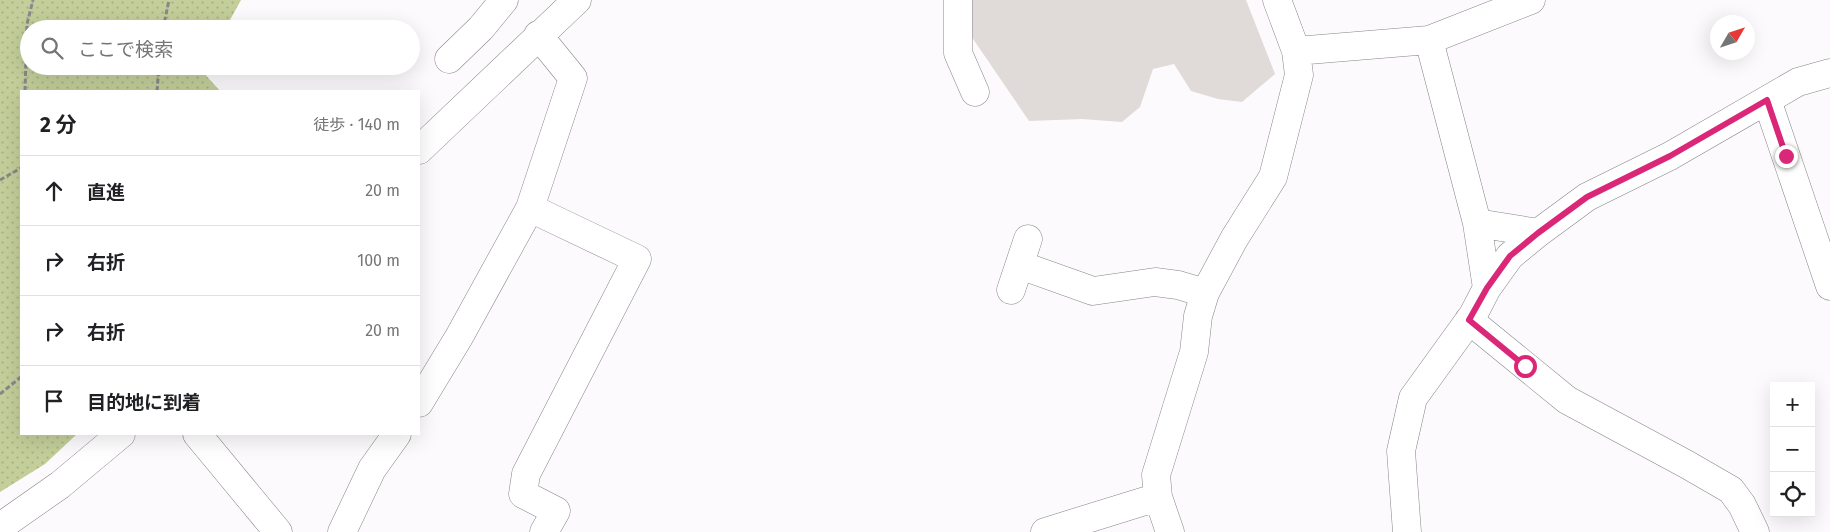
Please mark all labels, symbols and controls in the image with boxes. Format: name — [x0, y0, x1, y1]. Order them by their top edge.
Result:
north arrow — [1710, 15, 1755, 60]
search box — [20, 20, 420, 75]
icon: search — [38, 34, 66, 62]
text: ここで検索 — [78, 38, 173, 61]
text: 2 分 — [40, 112, 77, 138]
text: 徒歩 · 140 m — [313, 115, 400, 134]
route end — [1775, 145, 1798, 168]
icon: ahead — [40, 177, 68, 205]
text: 直進 — [87, 181, 125, 204]
text: 20 m — [365, 181, 400, 200]
icon: right — [40, 247, 68, 275]
text: 右折 — [87, 251, 125, 274]
text: 100 m — [357, 251, 400, 270]
icon: right — [40, 317, 68, 345]
text: 右折 — [87, 321, 125, 344]
text: 20 m — [365, 321, 400, 340]
route start — [1514, 355, 1537, 378]
map controls — [1770, 382, 1815, 517]
button: + — [1770, 382, 1815, 427]
icon: arrive — [40, 387, 68, 415]
text: 目的地に到着 — [87, 391, 201, 414]
button: − — [1770, 427, 1815, 472]
button: locate — [1770, 472, 1815, 517]

